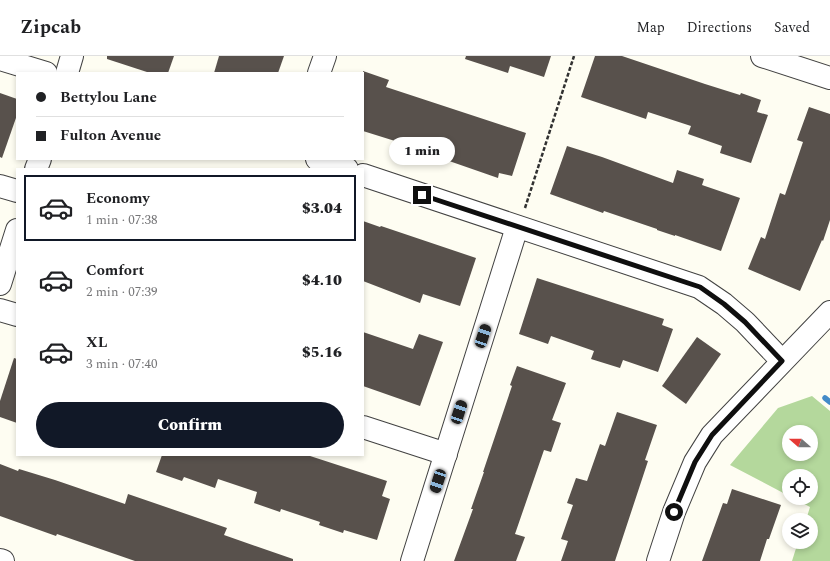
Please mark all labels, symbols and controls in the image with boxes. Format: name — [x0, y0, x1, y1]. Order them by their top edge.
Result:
text: Zipcab — [20, 13, 81, 42]
text: Map — [637, 17, 665, 38]
text: Directions — [687, 17, 752, 38]
text: Saved — [774, 17, 810, 38]
text: Bettylou Lane — [60, 86, 157, 109]
text: Fulton Avenue — [60, 124, 161, 147]
callout: 1 min — [389, 137, 455, 165]
text: 1 min — [404, 141, 440, 161]
route end — [413, 186, 431, 204]
text: Economy — [86, 187, 150, 210]
icon: car — [38, 190, 74, 226]
text: $3.04 — [302, 197, 342, 220]
text: 1 min · 07:38 — [86, 210, 158, 230]
text: Comfort — [86, 259, 144, 282]
icon: car — [38, 262, 74, 298]
text: $4.10 — [302, 269, 342, 292]
text: 2 min · 07:39 — [86, 282, 158, 302]
car — [474, 323, 492, 349]
text: XL — [86, 331, 107, 354]
icon: car — [38, 334, 74, 370]
text: $5.16 — [302, 341, 342, 364]
text: 3 min · 07:40 — [86, 354, 158, 374]
car — [450, 399, 468, 425]
button: Confirm — [36, 402, 344, 448]
north arrow — [782, 425, 818, 461]
map controls — [782, 425, 818, 549]
car — [429, 468, 447, 494]
button: locate — [782, 469, 818, 505]
route start — [665, 503, 683, 521]
button: layers — [782, 513, 818, 549]

